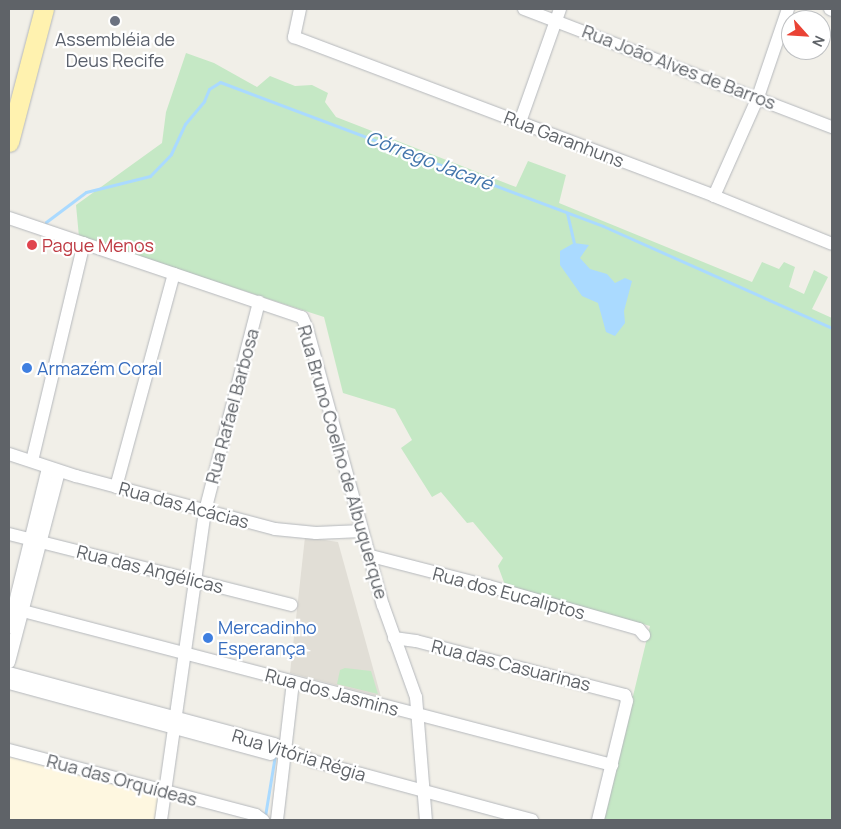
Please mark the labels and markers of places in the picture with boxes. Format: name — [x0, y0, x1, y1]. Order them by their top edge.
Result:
marker: Assembléia de Deus Recife — [109, 15, 121, 27]
place label: Assembléia de Deus Recife — [55, 29, 175, 72]
place label: Pague Menos — [42, 234, 154, 256]
marker: Pague Menos — [26, 239, 38, 251]
place label: Armazém Coral — [37, 357, 162, 379]
marker: Armazém Coral — [21, 362, 33, 374]
place label: Mercadinho Esperança — [218, 617, 317, 660]
marker: Mercadinho Esperança — [202, 632, 214, 644]

